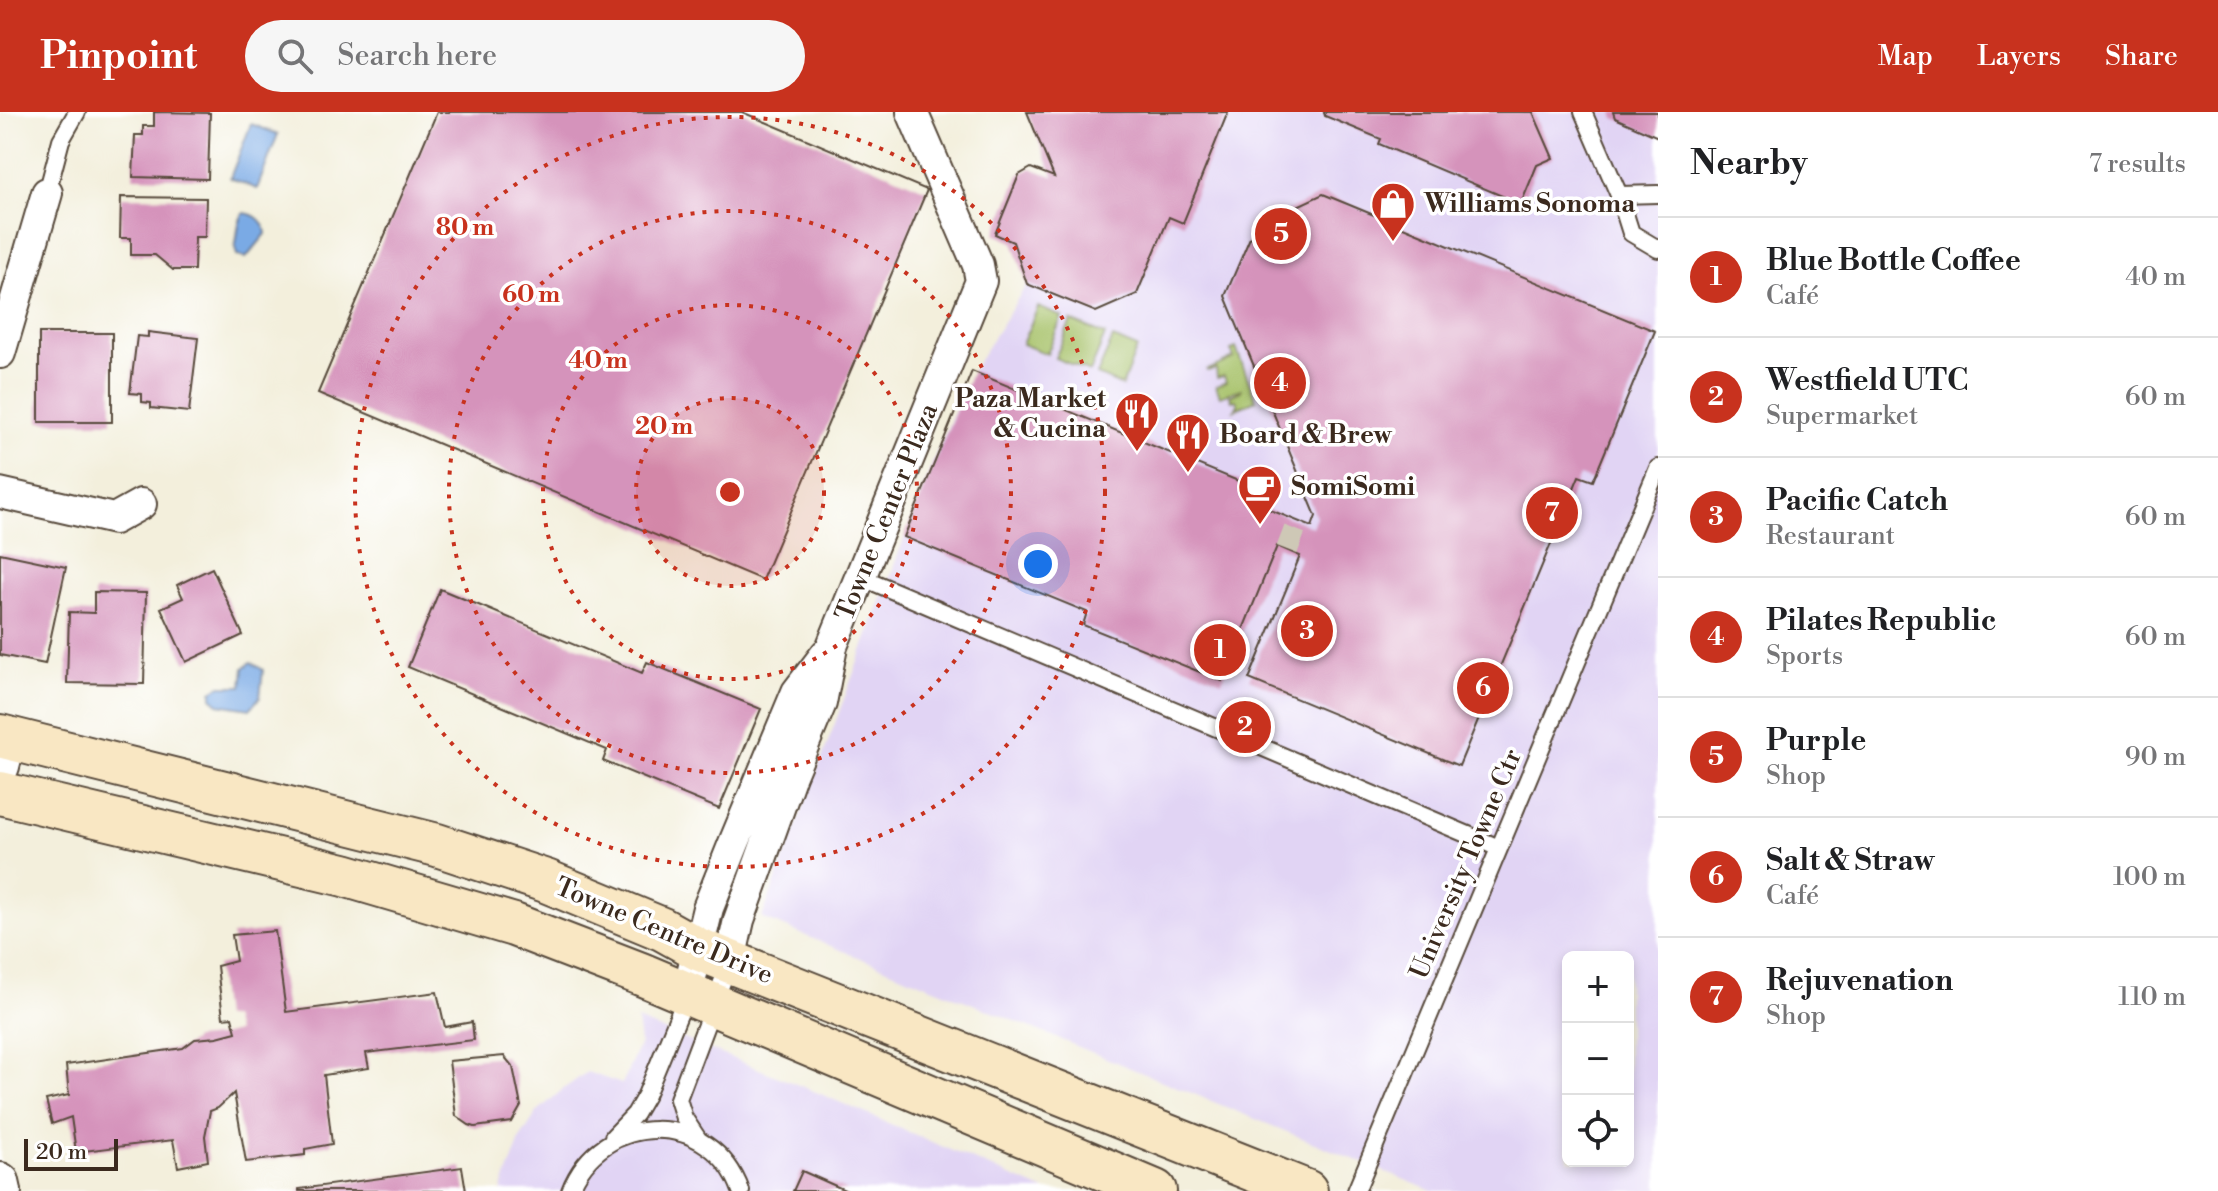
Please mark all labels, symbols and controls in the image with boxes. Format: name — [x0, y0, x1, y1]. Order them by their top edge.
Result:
search box — [245, 20, 805, 92]
text: Pinpoint — [40, 33, 197, 80]
icon: search — [273, 34, 317, 78]
text: Search here — [337, 37, 497, 75]
text: Map — [1878, 39, 1933, 74]
text: Layers — [1977, 39, 2061, 74]
text: Share — [2105, 39, 2178, 74]
text: Nearby — [1690, 143, 1808, 185]
text: 7 results — [2089, 148, 2186, 180]
shop icon: Williams Sonoma — [1369, 180, 1417, 243]
place label: Williams Sonoma — [1423, 188, 1636, 220]
pin: 5 — [1255, 204, 1307, 264]
text: 80 m — [436, 213, 494, 243]
text: Blue Bottle Coffee — [1766, 242, 2021, 280]
text: 1 — [1710, 261, 1722, 293]
text: 40 m — [2125, 261, 2186, 293]
text: 60 m — [502, 280, 560, 310]
text: Café — [1766, 280, 1819, 312]
text: 40 m — [568, 346, 628, 376]
pin: 4 — [1254, 353, 1306, 413]
text: Westfield UTC — [1766, 362, 1968, 400]
text: 2 — [1708, 381, 1724, 413]
text: 60 m — [2125, 381, 2186, 413]
place label: Paza Market & Cucina — [955, 383, 1107, 445]
restaurant icon: Paza Market & Cucina — [1113, 390, 1161, 453]
street label: Towne Center Plaza — [829, 398, 945, 625]
text: Supermarket — [1766, 400, 1918, 432]
restaurant icon: Board & Brew — [1164, 411, 1212, 474]
text: 20 m — [635, 412, 693, 442]
place label: Board & Brew — [1219, 419, 1393, 451]
cafe icon: SomiSomi — [1236, 463, 1284, 526]
place label: SomiSomi — [1291, 471, 1415, 503]
centre of rings — [716, 478, 744, 506]
text: Pacific Catch — [1766, 482, 1948, 520]
pin: 7 — [1526, 483, 1578, 543]
text: 3 — [1708, 501, 1724, 533]
text: 60 m — [2125, 501, 2186, 533]
text: Restaurant — [1766, 520, 1895, 552]
your location — [1018, 544, 1058, 584]
pin: 3 — [1281, 601, 1333, 661]
text: Pilates Republic — [1766, 602, 1996, 640]
pin: 1 — [1194, 620, 1246, 680]
text: 4 — [1707, 621, 1725, 653]
text: 60 m — [2125, 621, 2186, 653]
text: Sports — [1766, 640, 1843, 672]
pin: 6 — [1457, 658, 1509, 718]
pin: 2 — [1219, 697, 1271, 757]
text: Purple — [1766, 722, 1866, 760]
text: 5 — [1708, 741, 1724, 773]
text: 90 m — [2125, 741, 2186, 773]
street label: University Towne Ctr — [1403, 744, 1529, 984]
text: Shop — [1766, 760, 1826, 792]
text: Salt & Straw — [1766, 842, 1934, 880]
text: 6 — [1708, 861, 1724, 893]
text: 100 m — [2113, 861, 2186, 893]
street label: Towne Centre Drive — [550, 871, 778, 991]
text: Café — [1766, 880, 1819, 912]
map controls — [1562, 951, 1634, 1167]
button: + — [1562, 951, 1634, 1023]
text: Rejuvenation — [1766, 962, 1953, 1000]
text: 7 — [1708, 981, 1724, 1013]
text: 110 m — [2118, 981, 2186, 1013]
text: Shop — [1766, 1000, 1826, 1032]
button: − — [1562, 1023, 1634, 1095]
button: locate — [1562, 1095, 1634, 1167]
scale bar — [24, 1135, 118, 1171]
text: 20 m — [36, 1139, 87, 1166]

